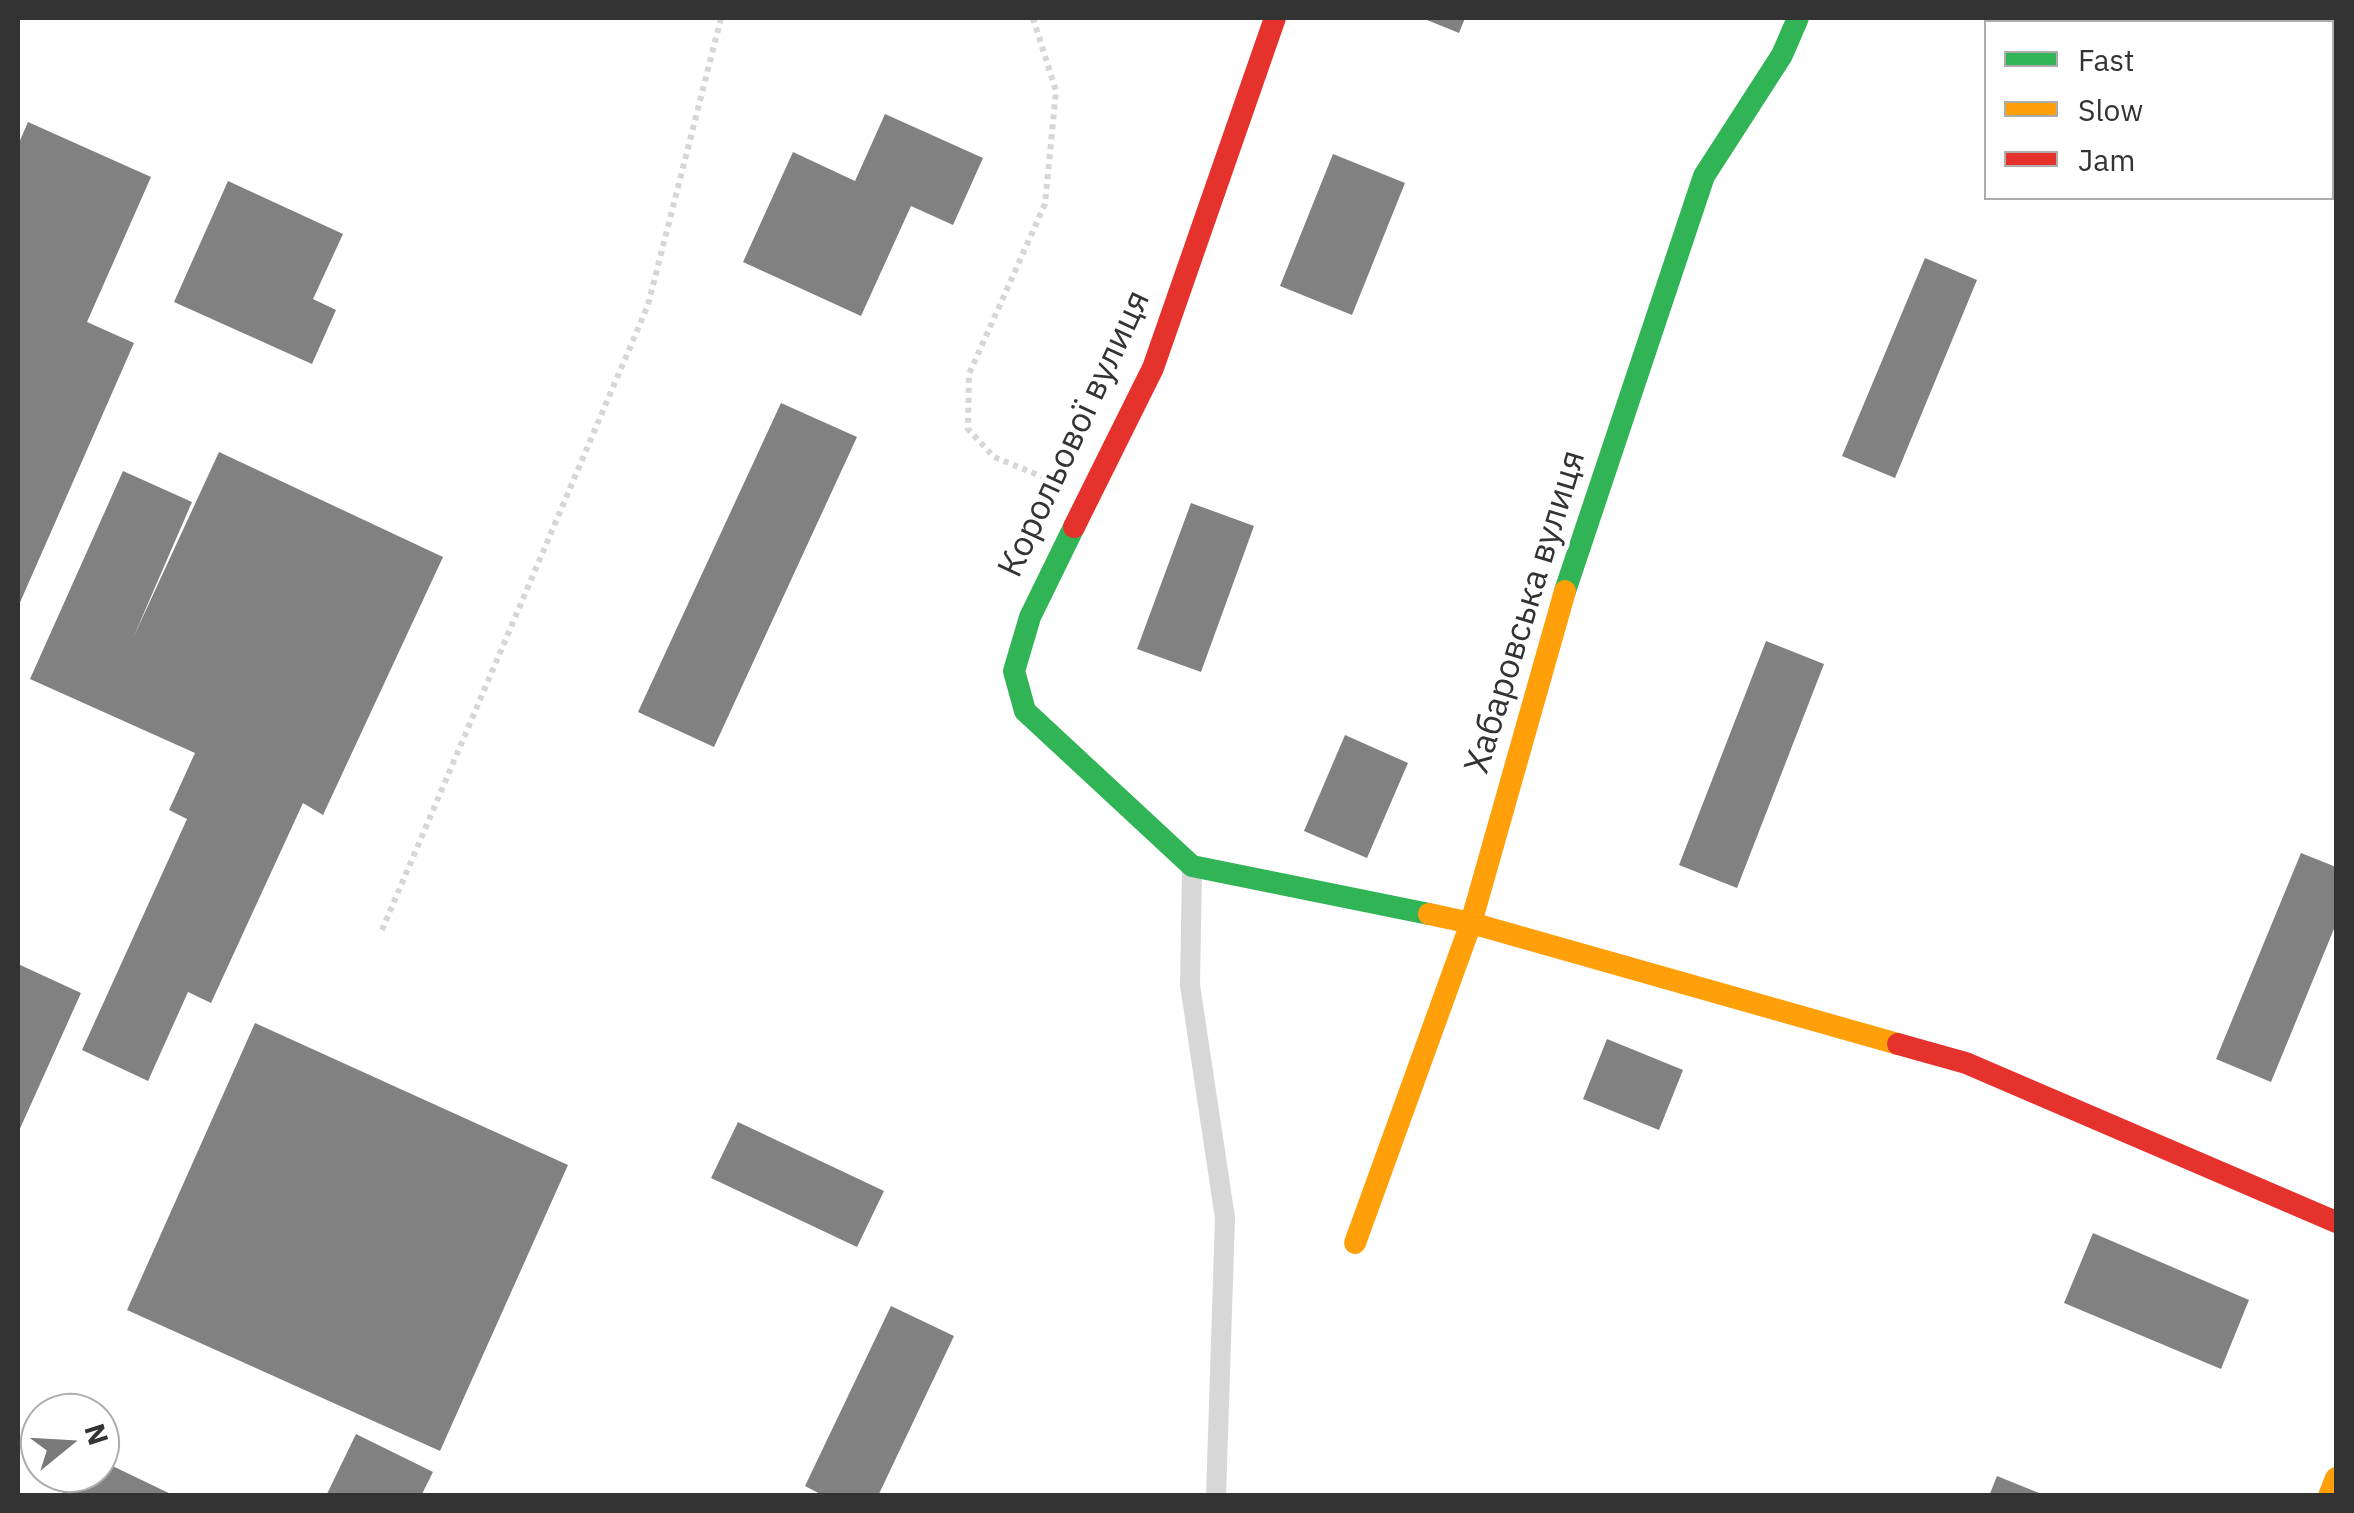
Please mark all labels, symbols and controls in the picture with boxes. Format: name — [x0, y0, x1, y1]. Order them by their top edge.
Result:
legend — [1984, 20, 2334, 200]
text: Fast — [2078, 40, 2135, 79]
text: Slow — [2078, 90, 2143, 129]
text: Jam — [2078, 140, 2136, 179]
street label: Корольової вулиця — [990, 284, 1160, 584]
street label: Хабаровська вулиця — [1457, 445, 1595, 779]
north arrow — [20, 1393, 120, 1493]
text: N — [76, 1419, 118, 1450]

